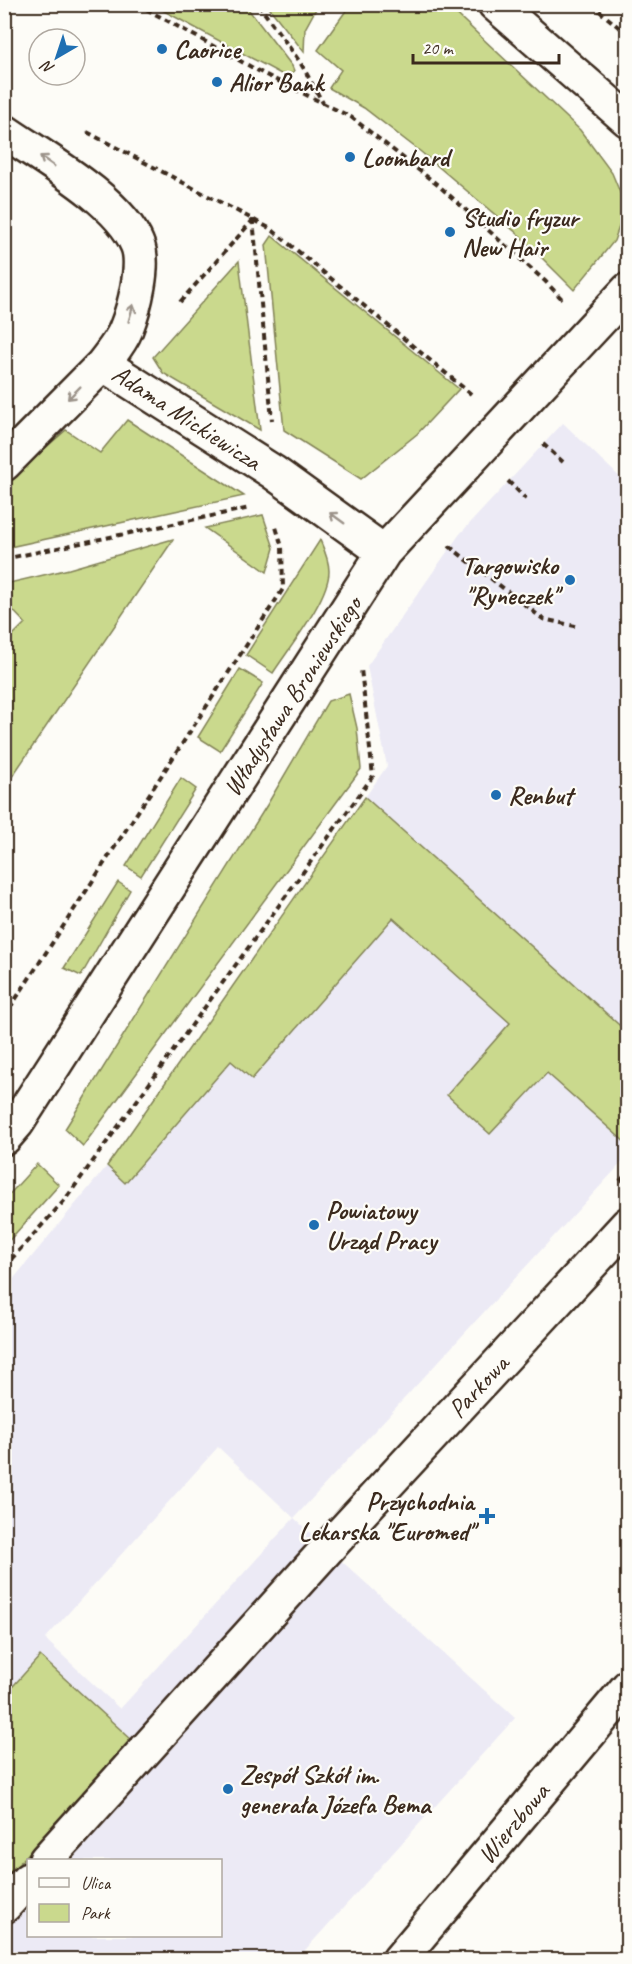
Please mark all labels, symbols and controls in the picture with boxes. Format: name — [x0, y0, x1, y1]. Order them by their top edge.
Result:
north arrow — [27, 27, 87, 87]
scale bar — [413, 27, 558, 65]
place label: Caorice — [174, 33, 242, 66]
text: 20 m — [422, 37, 455, 59]
marker: Caorice — [155, 42, 169, 56]
text: N — [36, 55, 58, 79]
place label: Alior Bank — [229, 66, 326, 99]
marker: Alior Bank — [210, 75, 224, 89]
place label: Loombard — [362, 141, 453, 174]
marker: Loombard — [343, 150, 357, 164]
one-way arrow — [38, 154, 55, 167]
place label: Studio fryzur New Hair — [462, 201, 581, 264]
marker: Studio fryzur New Hair — [443, 225, 457, 239]
one-way arrow — [126, 304, 137, 323]
street label: Adama Mickiewicza — [106, 357, 269, 479]
one-way arrow — [67, 386, 82, 401]
one-way arrow — [329, 512, 345, 524]
place label: Targowisko "Ryneczek" — [462, 549, 564, 612]
marker: Targowisko "Ryneczek" — [563, 573, 577, 587]
street label: Władysława Broniewskiego — [216, 588, 371, 802]
place label: Renbut — [508, 779, 577, 812]
marker: Renbut — [489, 788, 503, 802]
place label: Powiatowy Urząd Pracy — [326, 1194, 440, 1257]
marker: Powiatowy Urząd Pracy — [307, 1218, 321, 1232]
street label: Parkowa — [441, 1346, 517, 1425]
place label: Przychodnia Lekarska "Euromed" — [299, 1485, 480, 1548]
marker: Przychodnia Lekarska "Euromed" — [478, 1507, 496, 1525]
place label: Zespół Szkół im. generała Józefa Bema — [240, 1758, 433, 1821]
street label: Wierzbowa — [470, 1775, 558, 1871]
marker: Zespół Szkół im. generała Józefa Bema — [221, 1782, 235, 1796]
legend — [27, 1859, 222, 1937]
text: Ulica — [81, 1872, 112, 1894]
text: Park — [81, 1902, 111, 1924]

